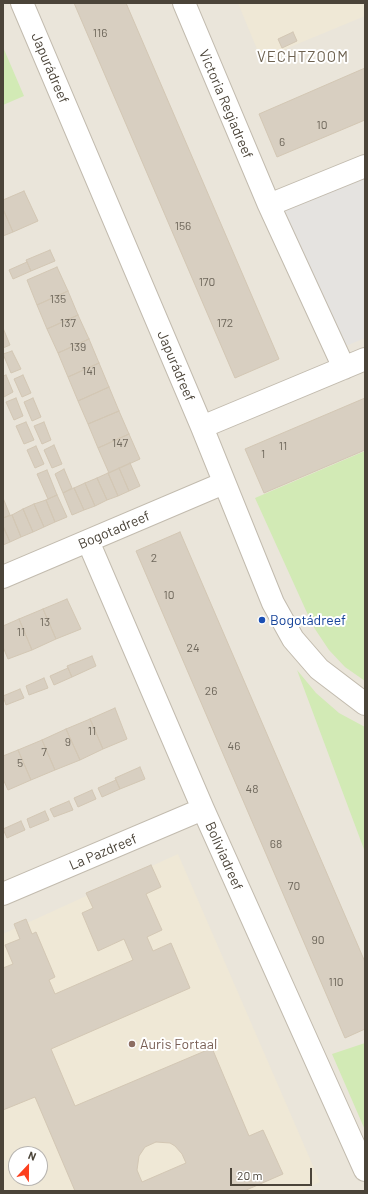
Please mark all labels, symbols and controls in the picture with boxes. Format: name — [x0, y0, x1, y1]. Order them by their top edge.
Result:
house number: 116 — [93, 26, 107, 40]
street label: Japurádreef — [28, 30, 72, 106]
street label: Victoria Regiadreef — [195, 47, 257, 161]
district label: VECHTZOOM — [257, 48, 349, 66]
house number: 10 — [317, 118, 327, 132]
house number: 6 — [279, 135, 285, 149]
house number: 156 — [175, 219, 191, 233]
house number: 170 — [199, 275, 215, 289]
house number: 135 — [50, 292, 66, 306]
house number: 137 — [60, 316, 76, 330]
house number: 172 — [217, 316, 233, 330]
street label: Japurádreef — [154, 328, 198, 404]
house number: 139 — [70, 340, 86, 354]
house number: 141 — [82, 364, 96, 378]
house number: 147 — [112, 436, 128, 450]
house number: 11 — [279, 439, 287, 453]
house number: 1 — [261, 447, 265, 461]
street label: Bogotadreef — [76, 507, 152, 553]
house number: 2 — [151, 551, 157, 565]
house number: 10 — [164, 588, 174, 602]
place label: Bogotádreef — [270, 612, 346, 628]
house number: 13 — [40, 615, 50, 629]
marker: Bogotádreef — [257, 615, 267, 625]
house number: 11 — [17, 625, 25, 639]
house number: 24 — [186, 641, 200, 655]
house number: 26 — [205, 684, 217, 698]
house number: 11 — [88, 724, 96, 738]
house number: 9 — [65, 735, 71, 749]
house number: 46 — [228, 739, 240, 753]
house number: 7 — [41, 745, 47, 759]
house number: 5 — [17, 756, 23, 770]
house number: 48 — [246, 782, 258, 796]
street label: Boliviadreef — [201, 819, 247, 893]
street label: La Pazdreef — [67, 830, 139, 874]
house number: 68 — [270, 837, 282, 851]
house number: 70 — [288, 879, 300, 893]
house number: 90 — [311, 933, 325, 947]
house number: 110 — [328, 975, 344, 989]
place label: Auris Fortaal — [140, 1036, 217, 1052]
marker: Auris Fortaal — [127, 1039, 137, 1049]
north arrow — [8, 1146, 48, 1186]
text: N — [26, 1148, 38, 1163]
scale bar — [232, 1160, 314, 1186]
text: 20 m — [237, 1168, 263, 1182]

